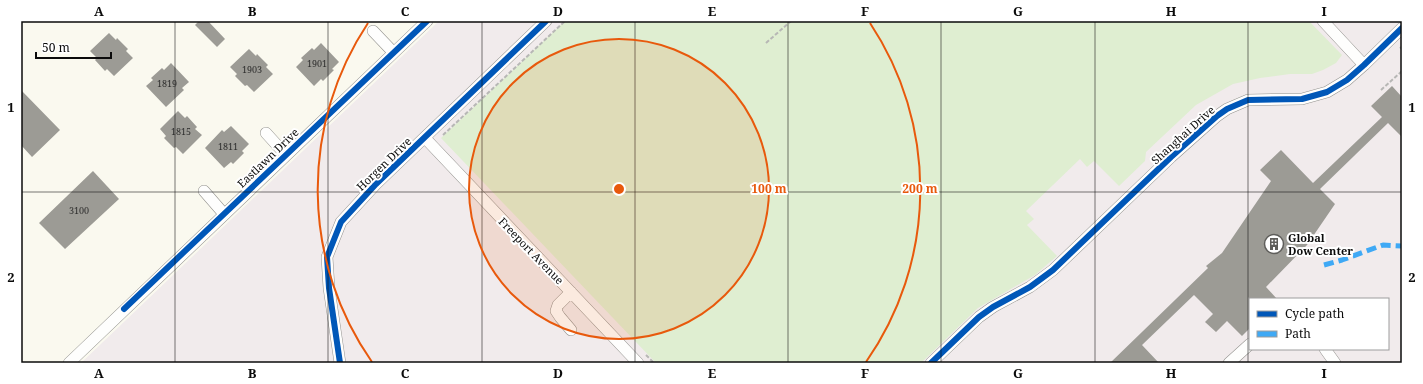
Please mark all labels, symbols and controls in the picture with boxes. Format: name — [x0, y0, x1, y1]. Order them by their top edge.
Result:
text: A — [94, 2, 104, 20]
text: B — [248, 2, 257, 20]
text: C — [401, 2, 410, 20]
text: D — [553, 2, 563, 20]
text: E — [708, 2, 717, 20]
text: F — [861, 2, 869, 20]
text: G — [1013, 2, 1023, 20]
text: H — [1166, 2, 1177, 20]
text: I — [1321, 2, 1327, 20]
scale bar — [36, 34, 111, 60]
text: 50 m — [42, 39, 70, 56]
house number: 1901 — [307, 57, 327, 70]
house number: 1903 — [242, 63, 262, 76]
house number: 1819 — [157, 77, 177, 90]
text: 1 — [7, 98, 15, 116]
text: 1 — [1408, 98, 1416, 116]
street label: Shanghai Drive — [1148, 102, 1218, 167]
street label: Eastlawn Drive — [234, 124, 302, 191]
house number: 1815 — [171, 125, 191, 138]
street label: Horgen Drive — [353, 134, 414, 194]
house number: 1811 — [218, 140, 238, 153]
text: 100 m — [751, 180, 787, 197]
text: 200 m — [902, 180, 938, 197]
centre of rings — [612, 182, 626, 196]
house number: 3100 — [69, 204, 89, 217]
street label: Freeport Avenue — [495, 214, 567, 288]
place label: Global Dow Center — [1288, 230, 1353, 258]
building icon: Global Dow Center — [1263, 233, 1285, 255]
text: 2 — [7, 268, 15, 286]
text: 2 — [1408, 268, 1416, 286]
legend — [1249, 298, 1389, 350]
text: Cycle path — [1285, 305, 1345, 322]
text: Path — [1285, 325, 1311, 342]
text: A — [94, 364, 104, 382]
text: B — [248, 364, 257, 382]
text: C — [401, 364, 410, 382]
text: D — [553, 364, 563, 382]
text: E — [708, 364, 717, 382]
text: F — [861, 364, 869, 382]
text: G — [1013, 364, 1023, 382]
text: H — [1166, 364, 1177, 382]
text: I — [1321, 364, 1327, 382]

